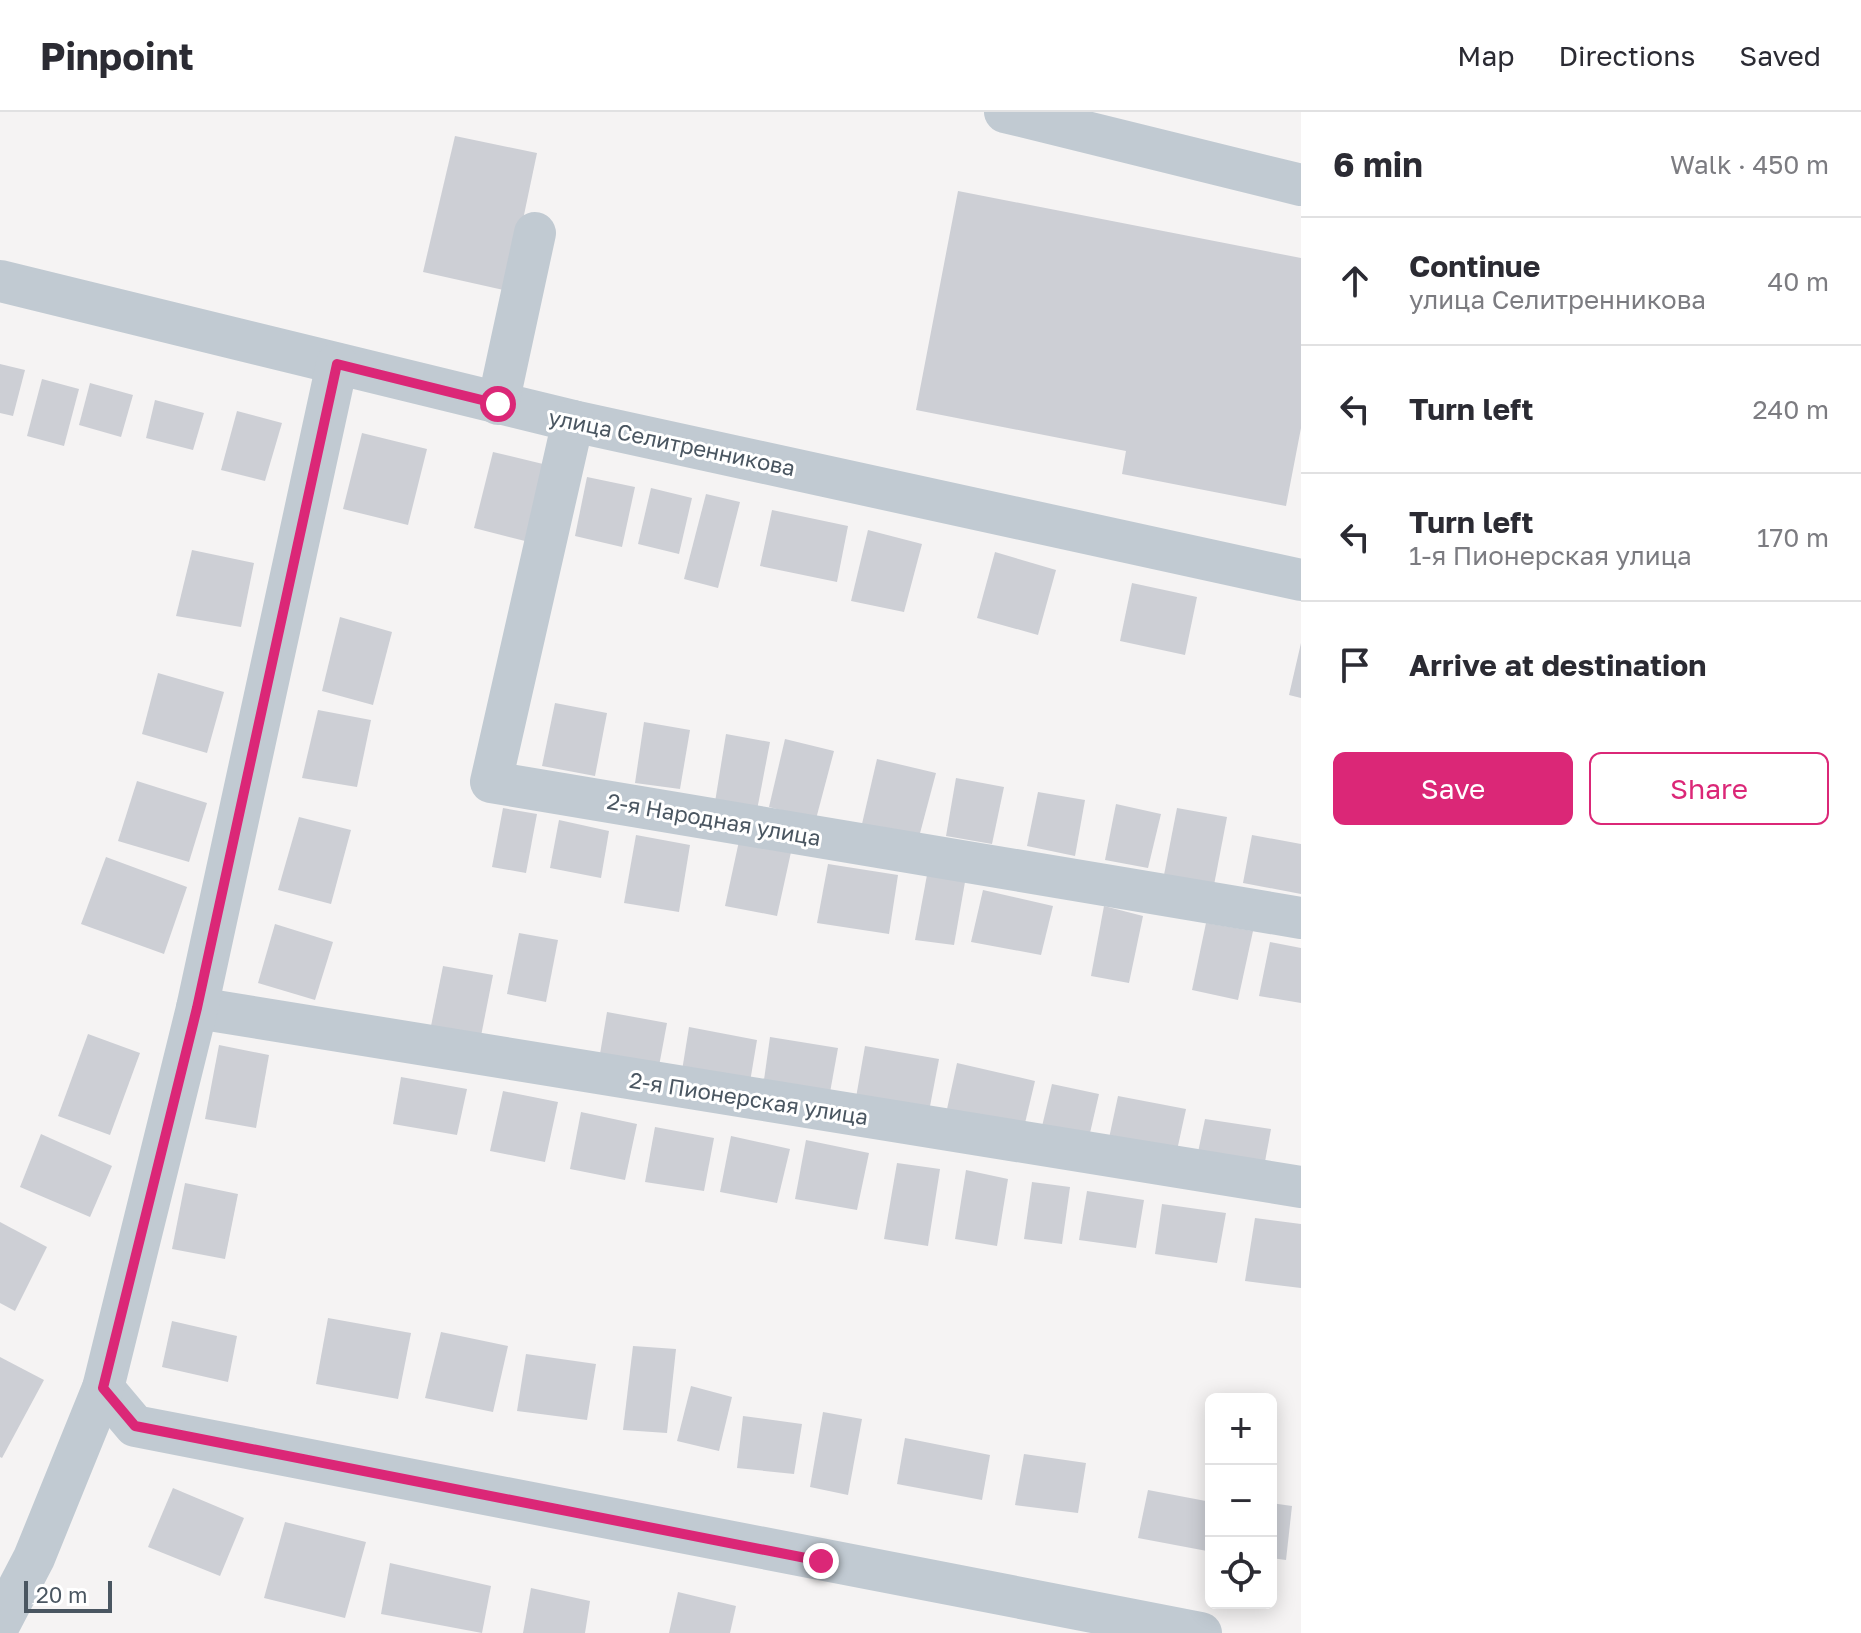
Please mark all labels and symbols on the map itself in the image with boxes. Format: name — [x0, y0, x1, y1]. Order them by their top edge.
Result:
route start — [480, 386, 516, 422]
street label: улица Селитренникова — [546, 403, 798, 481]
street label: 2-я Народная улица — [605, 787, 823, 851]
street label: 2-я Пионерская улица — [628, 1066, 870, 1130]
route end — [803, 1543, 839, 1579]
scale bar — [24, 1577, 112, 1613]

